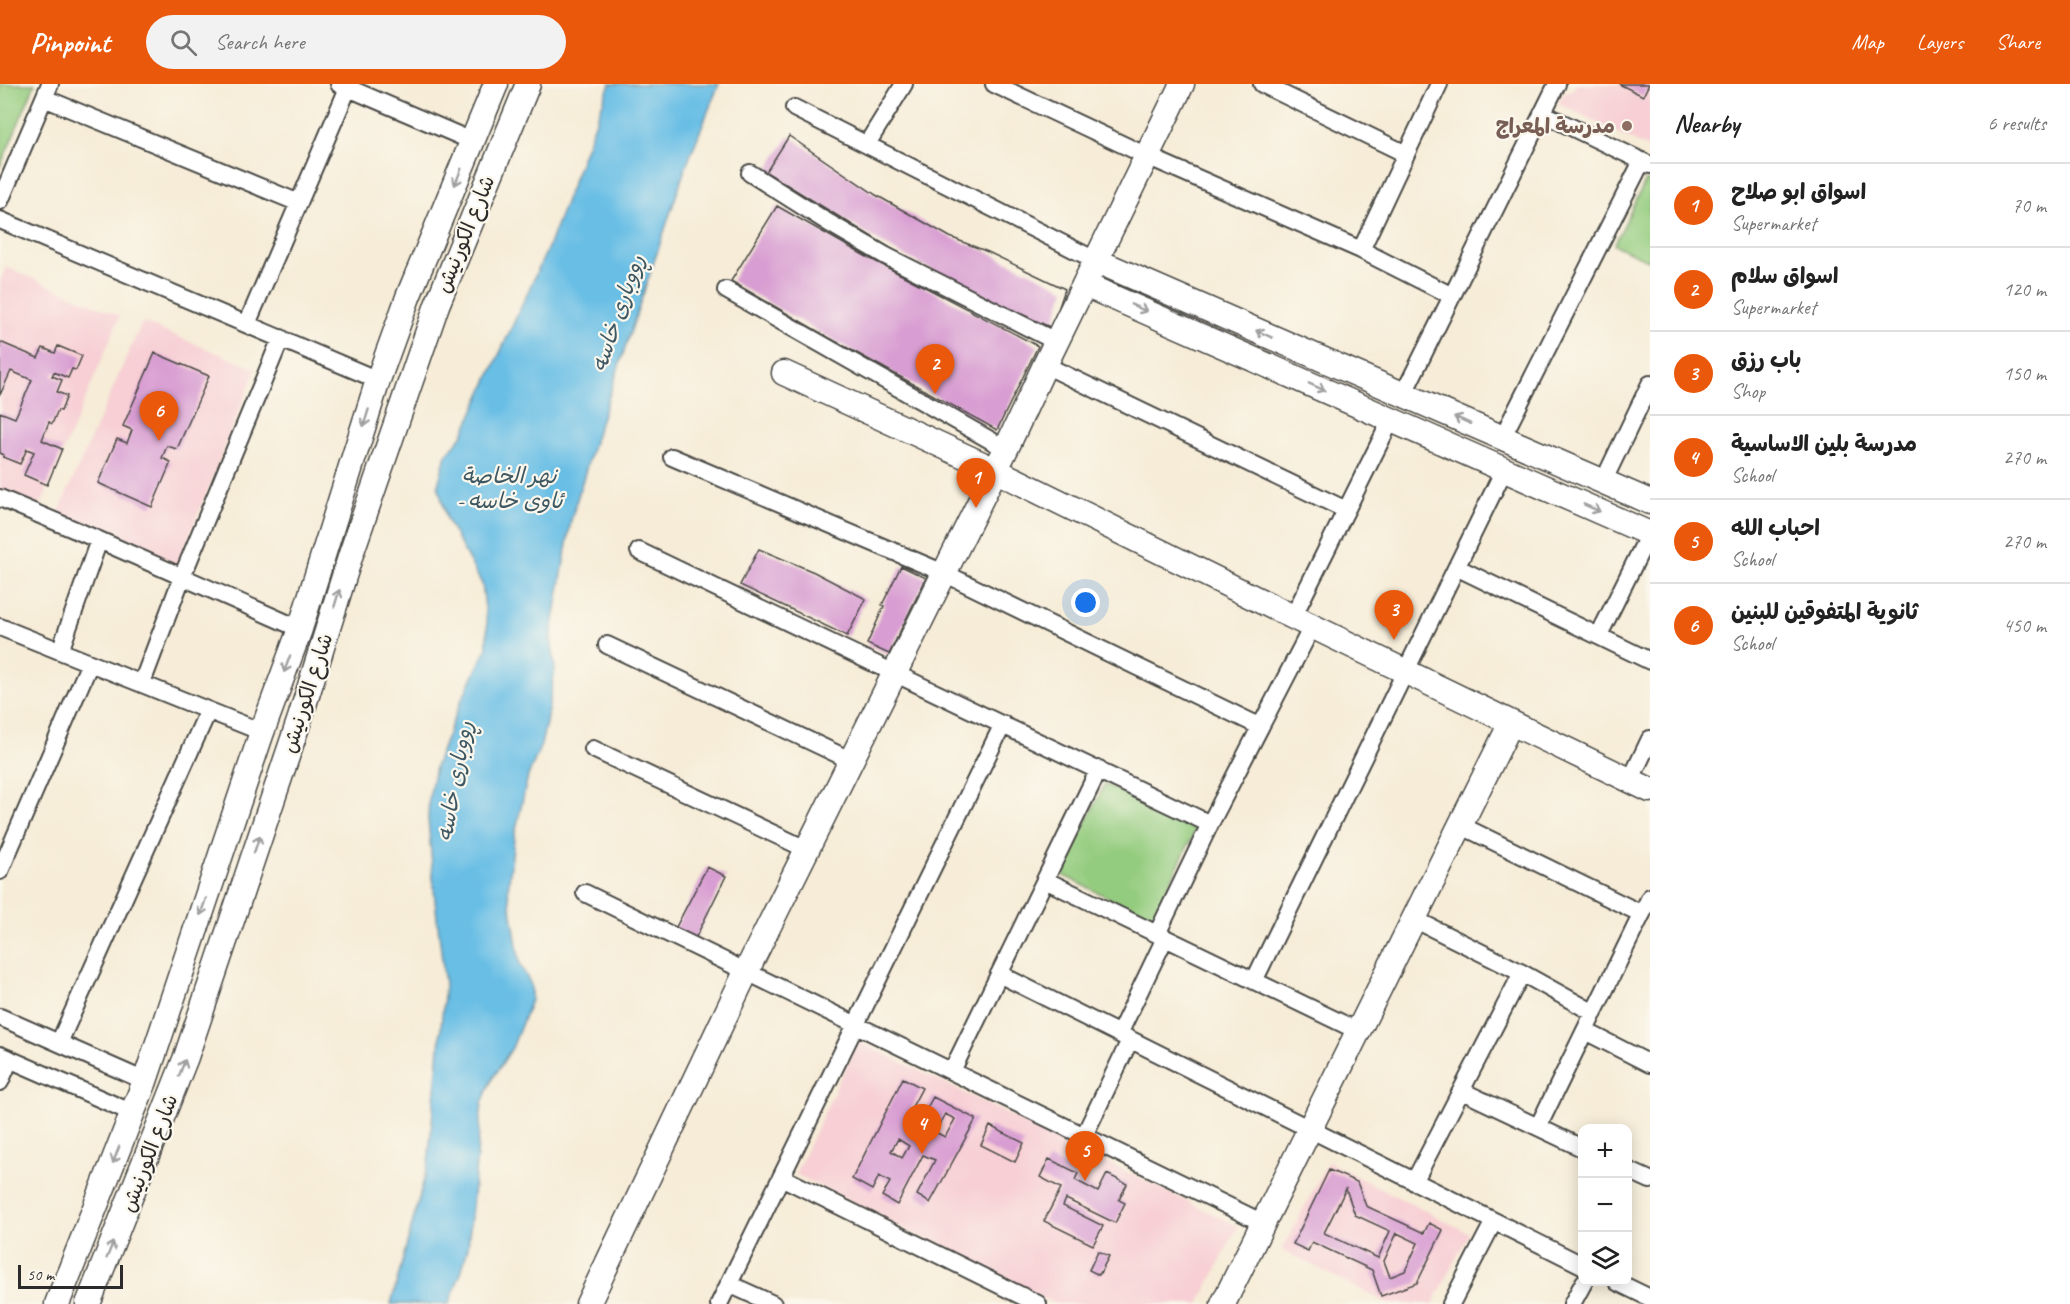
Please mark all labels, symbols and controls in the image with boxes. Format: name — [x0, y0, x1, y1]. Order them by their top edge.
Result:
search box — [146, 15, 566, 69]
text: Pinpoint — [30, 25, 110, 60]
icon: search — [167, 26, 200, 59]
text: Search here — [215, 28, 305, 56]
text: Map — [1851, 29, 1884, 55]
text: Layers — [1917, 29, 1963, 55]
text: Share — [1996, 29, 2040, 55]
text: Nearby — [1674, 107, 1739, 140]
text: 6 results — [1987, 111, 2046, 136]
place label: مدرسة المعراج — [1495, 113, 1615, 139]
marker: مدرسة المعراج — [1620, 119, 1634, 133]
one-way arrow — [452, 167, 463, 186]
street label: شارع الكورنيش — [430, 171, 502, 297]
text: اسواق ابو صلاح — [1731, 178, 1866, 206]
text: 1 — [1689, 193, 1698, 218]
text: 70 m — [2012, 193, 2046, 218]
text: Supermarket — [1731, 211, 1816, 236]
water label: ڕووباری خاسە — [585, 251, 655, 377]
text: اسواق سلام — [1731, 262, 1839, 290]
text: 2 — [1689, 277, 1698, 302]
text: 120 m — [2003, 277, 2046, 302]
text: Supermarket — [1731, 295, 1816, 320]
one-way arrow — [1129, 303, 1147, 315]
one-way arrow — [1255, 328, 1273, 339]
pin: 2 — [916, 344, 954, 394]
text: باب رزق — [1731, 346, 1801, 374]
text: 3 — [1689, 361, 1698, 386]
text: 150 m — [2003, 361, 2046, 386]
text: Shop — [1731, 379, 1765, 404]
one-way arrow — [1308, 382, 1326, 393]
pin: 6 — [140, 392, 178, 441]
one-way arrow — [360, 408, 371, 427]
one-way arrow — [1453, 414, 1471, 425]
text: مدرسة بلين الاساسية — [1731, 430, 1917, 458]
text: 4 — [1689, 445, 1698, 470]
text: 270 m — [2003, 445, 2046, 470]
pin: 1 — [956, 458, 996, 508]
water label: نهر الخاصة - ئاوی خاسە — [456, 462, 566, 515]
text: School — [1731, 463, 1774, 488]
one-way arrow — [1582, 503, 1600, 514]
text: احباب الله — [1731, 514, 1820, 542]
text: 5 — [1689, 529, 1698, 554]
text: 270 m — [2003, 529, 2046, 554]
text: School — [1731, 547, 1774, 572]
your location — [1071, 588, 1100, 617]
one-way arrow — [332, 589, 343, 608]
pin: 3 — [1374, 590, 1414, 640]
text: ثانوية المتفوقين للبنين — [1731, 598, 1918, 626]
text: 6 — [1689, 613, 1698, 638]
text: 450 m — [2003, 613, 2046, 638]
street label: شارع الكورنيش — [275, 630, 340, 757]
text: School — [1731, 631, 1774, 656]
one-way arrow — [281, 654, 292, 672]
water label: ڕووباری خاسە — [431, 719, 483, 844]
one-way arrow — [253, 835, 264, 854]
one-way arrow — [197, 898, 208, 916]
one-way arrow — [177, 1059, 188, 1078]
street label: شارع الكورنيش — [115, 1090, 185, 1216]
pin: 4 — [902, 1104, 942, 1154]
map controls — [1578, 1124, 1632, 1286]
button: + — [1578, 1124, 1632, 1178]
pin: 5 — [1066, 1132, 1104, 1181]
one-way arrow — [110, 1145, 121, 1163]
button: − — [1578, 1178, 1632, 1232]
button: layers — [1578, 1232, 1632, 1286]
one-way arrow — [105, 1241, 116, 1259]
scale bar — [18, 1262, 123, 1290]
text: 50 m — [27, 1265, 54, 1285]

